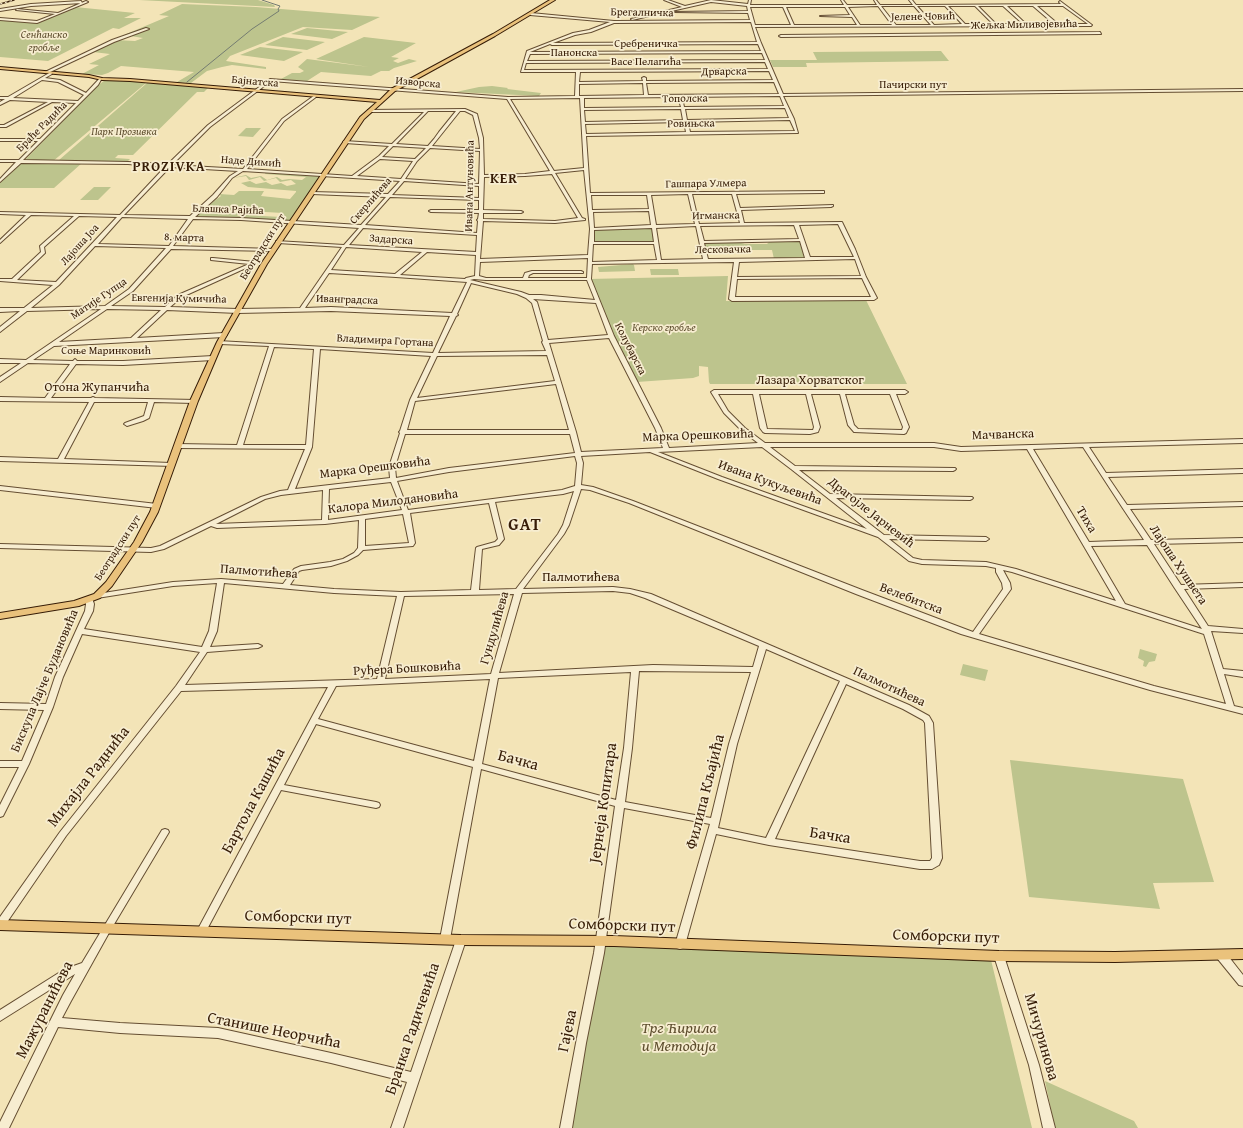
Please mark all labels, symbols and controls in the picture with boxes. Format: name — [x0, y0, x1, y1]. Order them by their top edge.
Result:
street label: Брегалничка — [610, 6, 674, 20]
street label: Јелене Човић — [891, 10, 955, 24]
street label: Жељка Миливојевића — [971, 17, 1077, 33]
park label: Сенћанско гробље — [21, 28, 67, 54]
street label: Сребреничка — [614, 37, 678, 51]
street label: Панонска — [551, 46, 597, 60]
street label: Васе Пелагића — [611, 55, 681, 69]
street label: Дрварска — [701, 65, 747, 79]
street label: Бајнатска — [231, 73, 279, 91]
street label: Изворска — [395, 74, 441, 92]
street label: Пачирски пут — [879, 78, 947, 92]
street label: Тополска — [662, 92, 708, 106]
street label: Браће Радића — [14, 99, 70, 155]
street label: Ровињска — [667, 117, 715, 131]
park label: Парк Прозивка — [91, 125, 157, 139]
street label: Ивана Антуновића — [463, 140, 477, 232]
street label: Наде Димић — [220, 153, 282, 171]
district label: PROZIVKA — [132, 159, 206, 175]
district label: KER — [490, 171, 518, 187]
street label: Скерлићева — [347, 175, 395, 227]
street label: Гашпара Улмера — [665, 177, 747, 191]
street label: Блашка Рајића — [192, 202, 264, 218]
street label: Игманска — [692, 209, 740, 223]
street label: Београдски пут — [237, 211, 289, 283]
street label: Лајоша Јоа — [58, 222, 102, 268]
street label: 8. марта — [164, 231, 204, 245]
street label: Задарска — [369, 232, 413, 248]
street label: Лесковачка — [695, 243, 751, 257]
street label: Матије Гупца — [68, 275, 130, 323]
street label: Евгенија Кумичића — [131, 292, 227, 306]
street label: Иванградска — [316, 292, 378, 308]
street label: Колубарска — [611, 321, 649, 377]
park label: Керско гробље — [632, 321, 696, 335]
street label: Владимира Гортана — [336, 332, 434, 350]
street label: Соње Маринковић — [61, 344, 151, 358]
street label: Лазара Хорватског — [756, 373, 864, 389]
street label: Отона Жупанчића — [45, 380, 149, 396]
street label: Марка Орешковића — [642, 426, 754, 446]
street label: Мачванска — [972, 426, 1034, 444]
street label: Марка Орешковића — [319, 453, 431, 483]
street label: Ивана Кукуљевића — [716, 457, 824, 509]
street label: Драгојле Јарневић — [825, 474, 917, 552]
street label: Калора Милодановића — [327, 486, 459, 518]
street label: Тиха — [1072, 504, 1100, 536]
street label: Београдски пут — [92, 513, 144, 583]
district label: GAT — [508, 516, 542, 536]
street label: Лајоша Хушвета — [1146, 522, 1210, 608]
street label: Палмотићева — [220, 562, 298, 582]
street label: Палмотићева — [542, 570, 620, 586]
street label: Велебитска — [877, 580, 945, 618]
street label: Гундулићева — [477, 590, 513, 666]
street label: Бискупа Лајче Будановића — [8, 607, 82, 755]
street label: Руђера Бошковића — [353, 658, 461, 680]
street label: Палмотићева — [851, 664, 927, 710]
street label: Михајла Раднића — [44, 723, 134, 831]
street label: Филипа Кљајића — [682, 732, 730, 852]
street label: Јернеја Копитара — [586, 741, 622, 865]
street label: Бартола Кашића — [218, 745, 290, 857]
street label: Бачка — [496, 746, 540, 776]
street label: Бачка — [808, 823, 852, 849]
street label: Сомборски пут — [244, 907, 352, 929]
street label: Сомборски пут — [568, 915, 676, 937]
street label: Сомборски пут — [892, 926, 1000, 948]
street label: Мажуранићева — [12, 958, 78, 1062]
street label: Бранка Радичевића — [381, 960, 445, 1098]
street label: Мичуринова — [1019, 991, 1063, 1083]
street label: Гајева — [554, 1008, 582, 1054]
street label: Станише Неорчића — [206, 1009, 342, 1053]
park label: Трг Ћирила и Методија — [641, 1019, 717, 1057]

